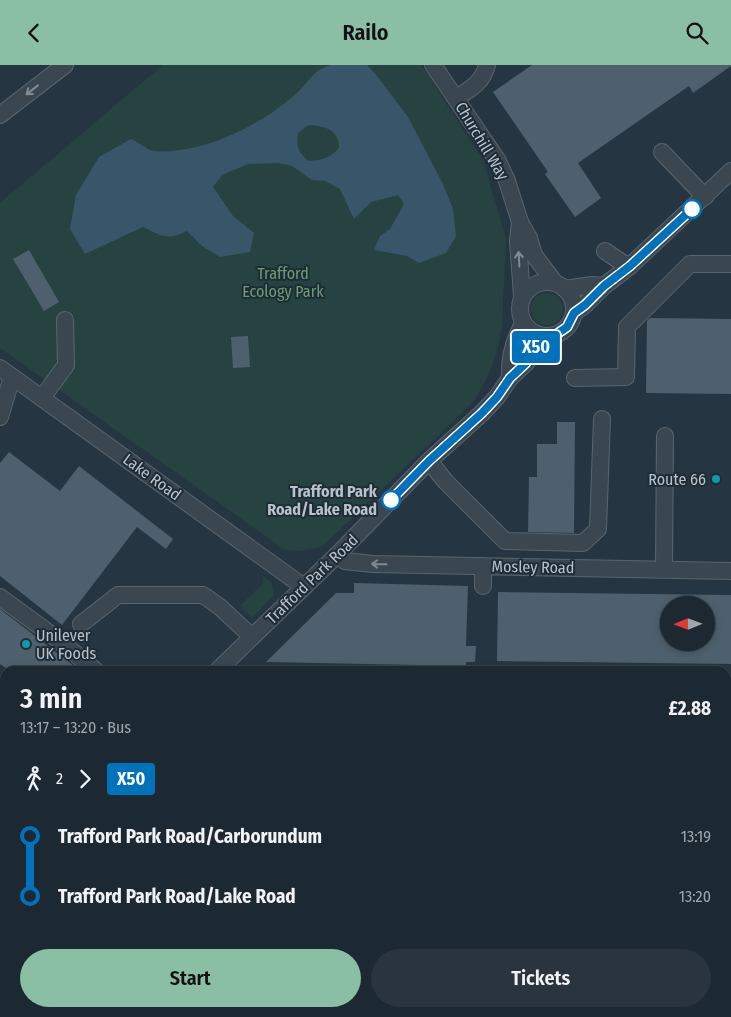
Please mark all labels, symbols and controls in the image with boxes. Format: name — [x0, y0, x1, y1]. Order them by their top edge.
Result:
icon: back — [20, 19, 48, 47]
text: Railo — [342, 19, 389, 46]
icon: search — [683, 19, 711, 47]
one-way arrow — [25, 85, 39, 95]
street label: Churchill Way — [451, 99, 513, 184]
unlabelled marker — [682, 199, 702, 219]
one-way arrow — [514, 251, 524, 268]
park label: Trafford Ecology Park — [242, 264, 324, 301]
line badge: X50 — [507, 331, 565, 363]
text: X50 — [522, 336, 550, 358]
street label: Lake Road — [119, 450, 185, 504]
place label: Route 66 — [648, 470, 706, 489]
marker: Route 66 — [710, 473, 722, 485]
place label: Trafford Park Road/Lake Road — [267, 482, 378, 519]
marker: Trafford Park Road/Lake Road — [381, 490, 401, 510]
street label: Trafford Park Road — [262, 530, 362, 628]
street label: Mosley Road — [491, 557, 575, 577]
one-way arrow — [371, 559, 387, 569]
north arrow — [660, 596, 715, 651]
map controls — [660, 596, 715, 651]
place label: Unilever UK Foods — [36, 626, 96, 663]
marker: Unilever UK Foods — [20, 638, 32, 650]
text: 3 min — [20, 682, 82, 715]
text: £2.88 — [668, 697, 711, 720]
text: 13:17 – 13:20 · Bus — [20, 718, 131, 737]
icon: walk — [20, 765, 48, 793]
icon: forward — [71, 765, 99, 793]
text: X50 — [117, 768, 145, 790]
text: 2 — [56, 769, 63, 788]
text: Trafford Park Road/Carborundum — [58, 825, 322, 848]
text: 13:19 — [681, 827, 711, 846]
text: Trafford Park Road/Lake Road — [58, 885, 296, 908]
text: 13:20 — [679, 887, 711, 906]
button: Start — [20, 949, 361, 1007]
button: Tickets — [371, 949, 711, 1007]

